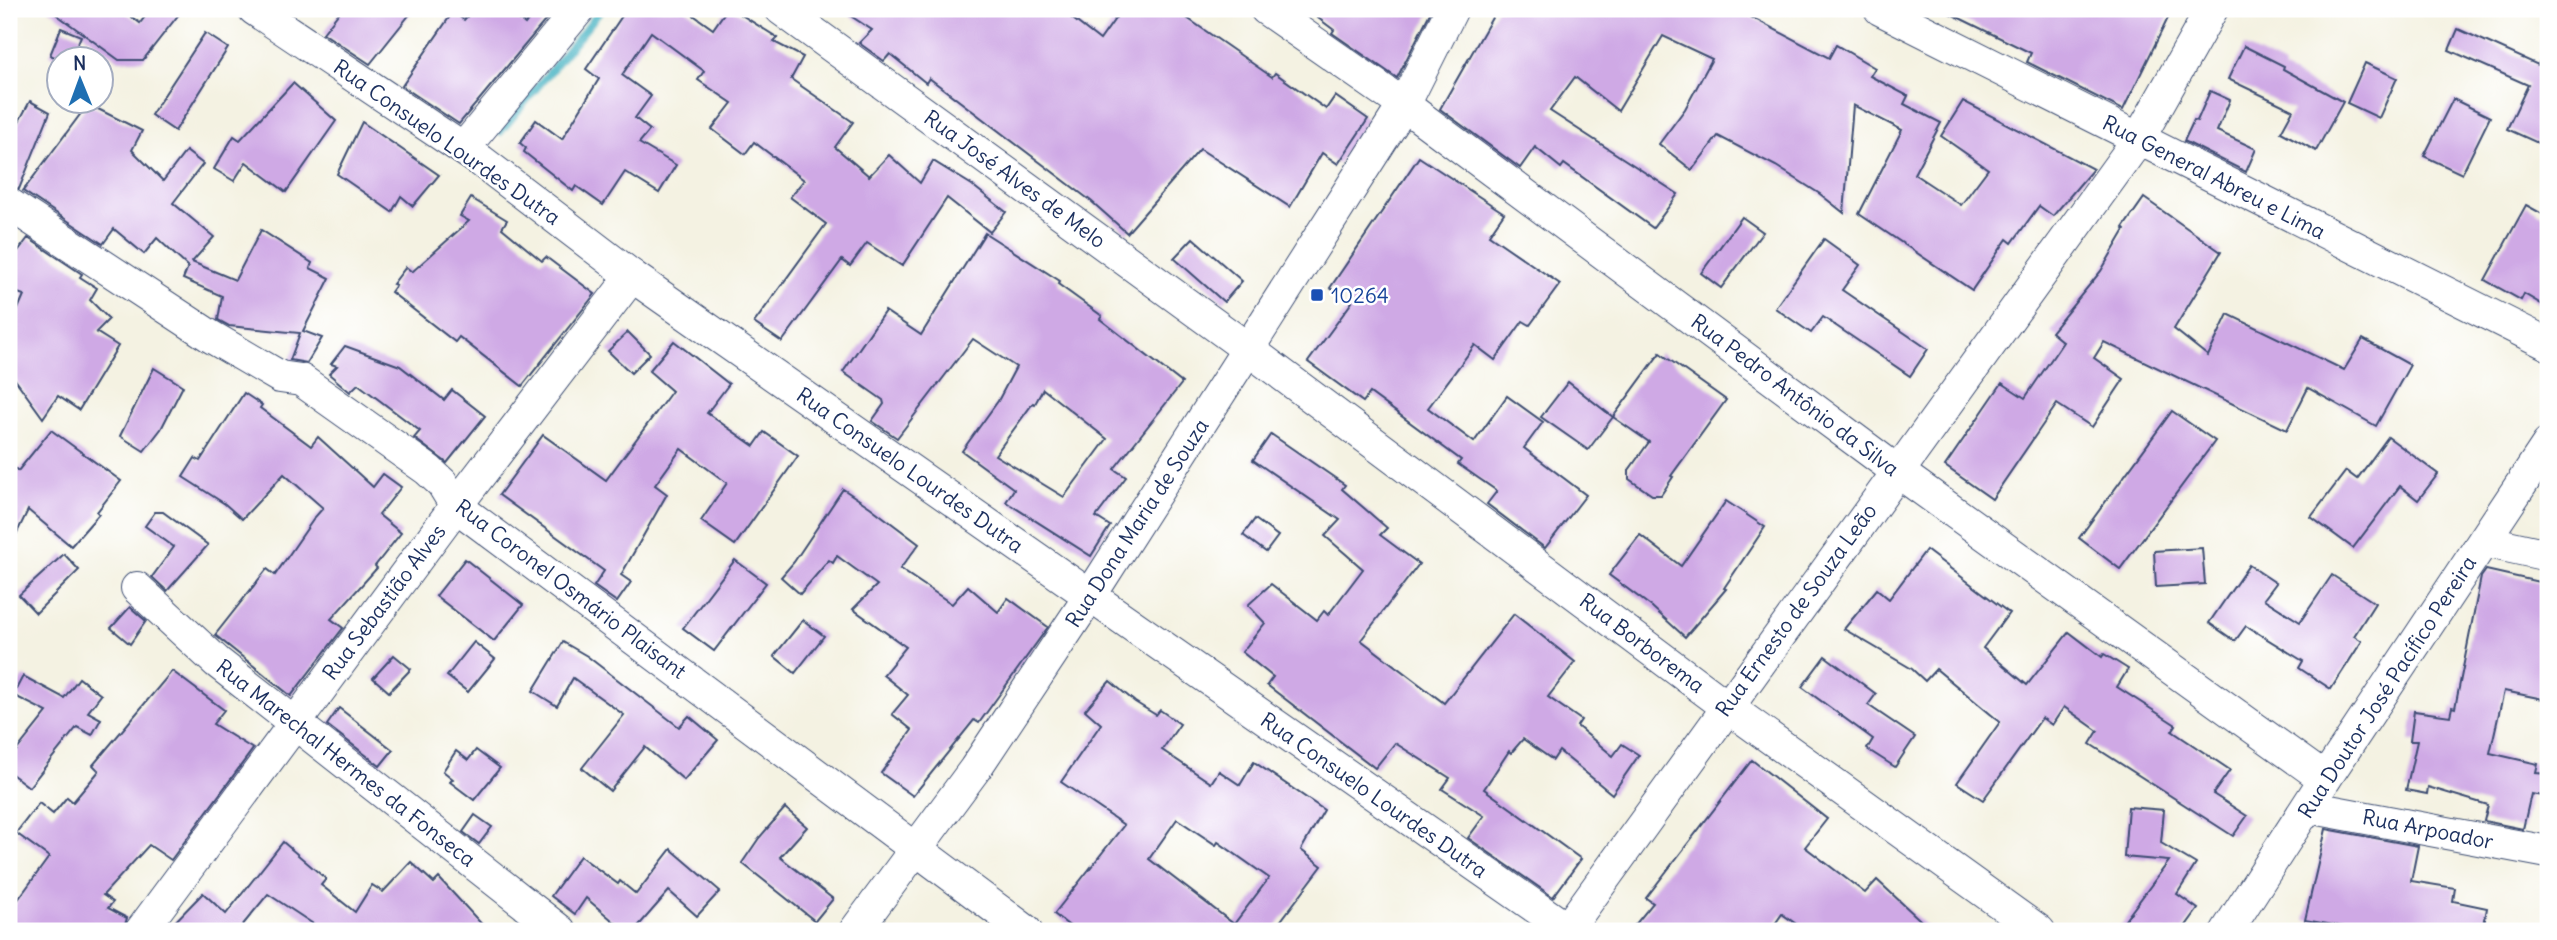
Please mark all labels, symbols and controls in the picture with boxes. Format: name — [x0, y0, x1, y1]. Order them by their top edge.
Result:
north arrow — [46, 46, 116, 116]
text: N — [73, 51, 86, 75]
street label: Rua Consuelo Lourdes Dutra — [328, 53, 566, 231]
street label: Rua José Alves de Melo — [919, 104, 1111, 254]
street label: Rua General Abreu e Lima — [2098, 109, 2330, 245]
place label: 10264 — [1331, 282, 1389, 309]
marker: 10264 — [1309, 287, 1325, 303]
street label: Rua Pedro Antônio da Silva — [1686, 308, 1904, 482]
street label: Rua Consuelo Lourdes Dutra — [791, 381, 1029, 559]
street label: Rua Dona Maria de Souza — [1059, 414, 1215, 632]
street label: Rua Coronel Osmário Plaisant — [450, 493, 692, 685]
street label: Rua Ernesto de Souza Leão — [1710, 498, 1882, 722]
street label: Rua Sebastião Alves — [317, 519, 451, 685]
street label: Rua Doutor José Pacífico Pereira — [2292, 551, 2482, 823]
street label: Rua Borborema — [1574, 587, 1710, 699]
street label: Rua Marechal Hermes da Fonseca — [211, 653, 481, 873]
street label: Rua Consuelo Lourdes Dutra — [1255, 706, 1493, 884]
street label: Rua Arpoador — [2360, 803, 2496, 855]

